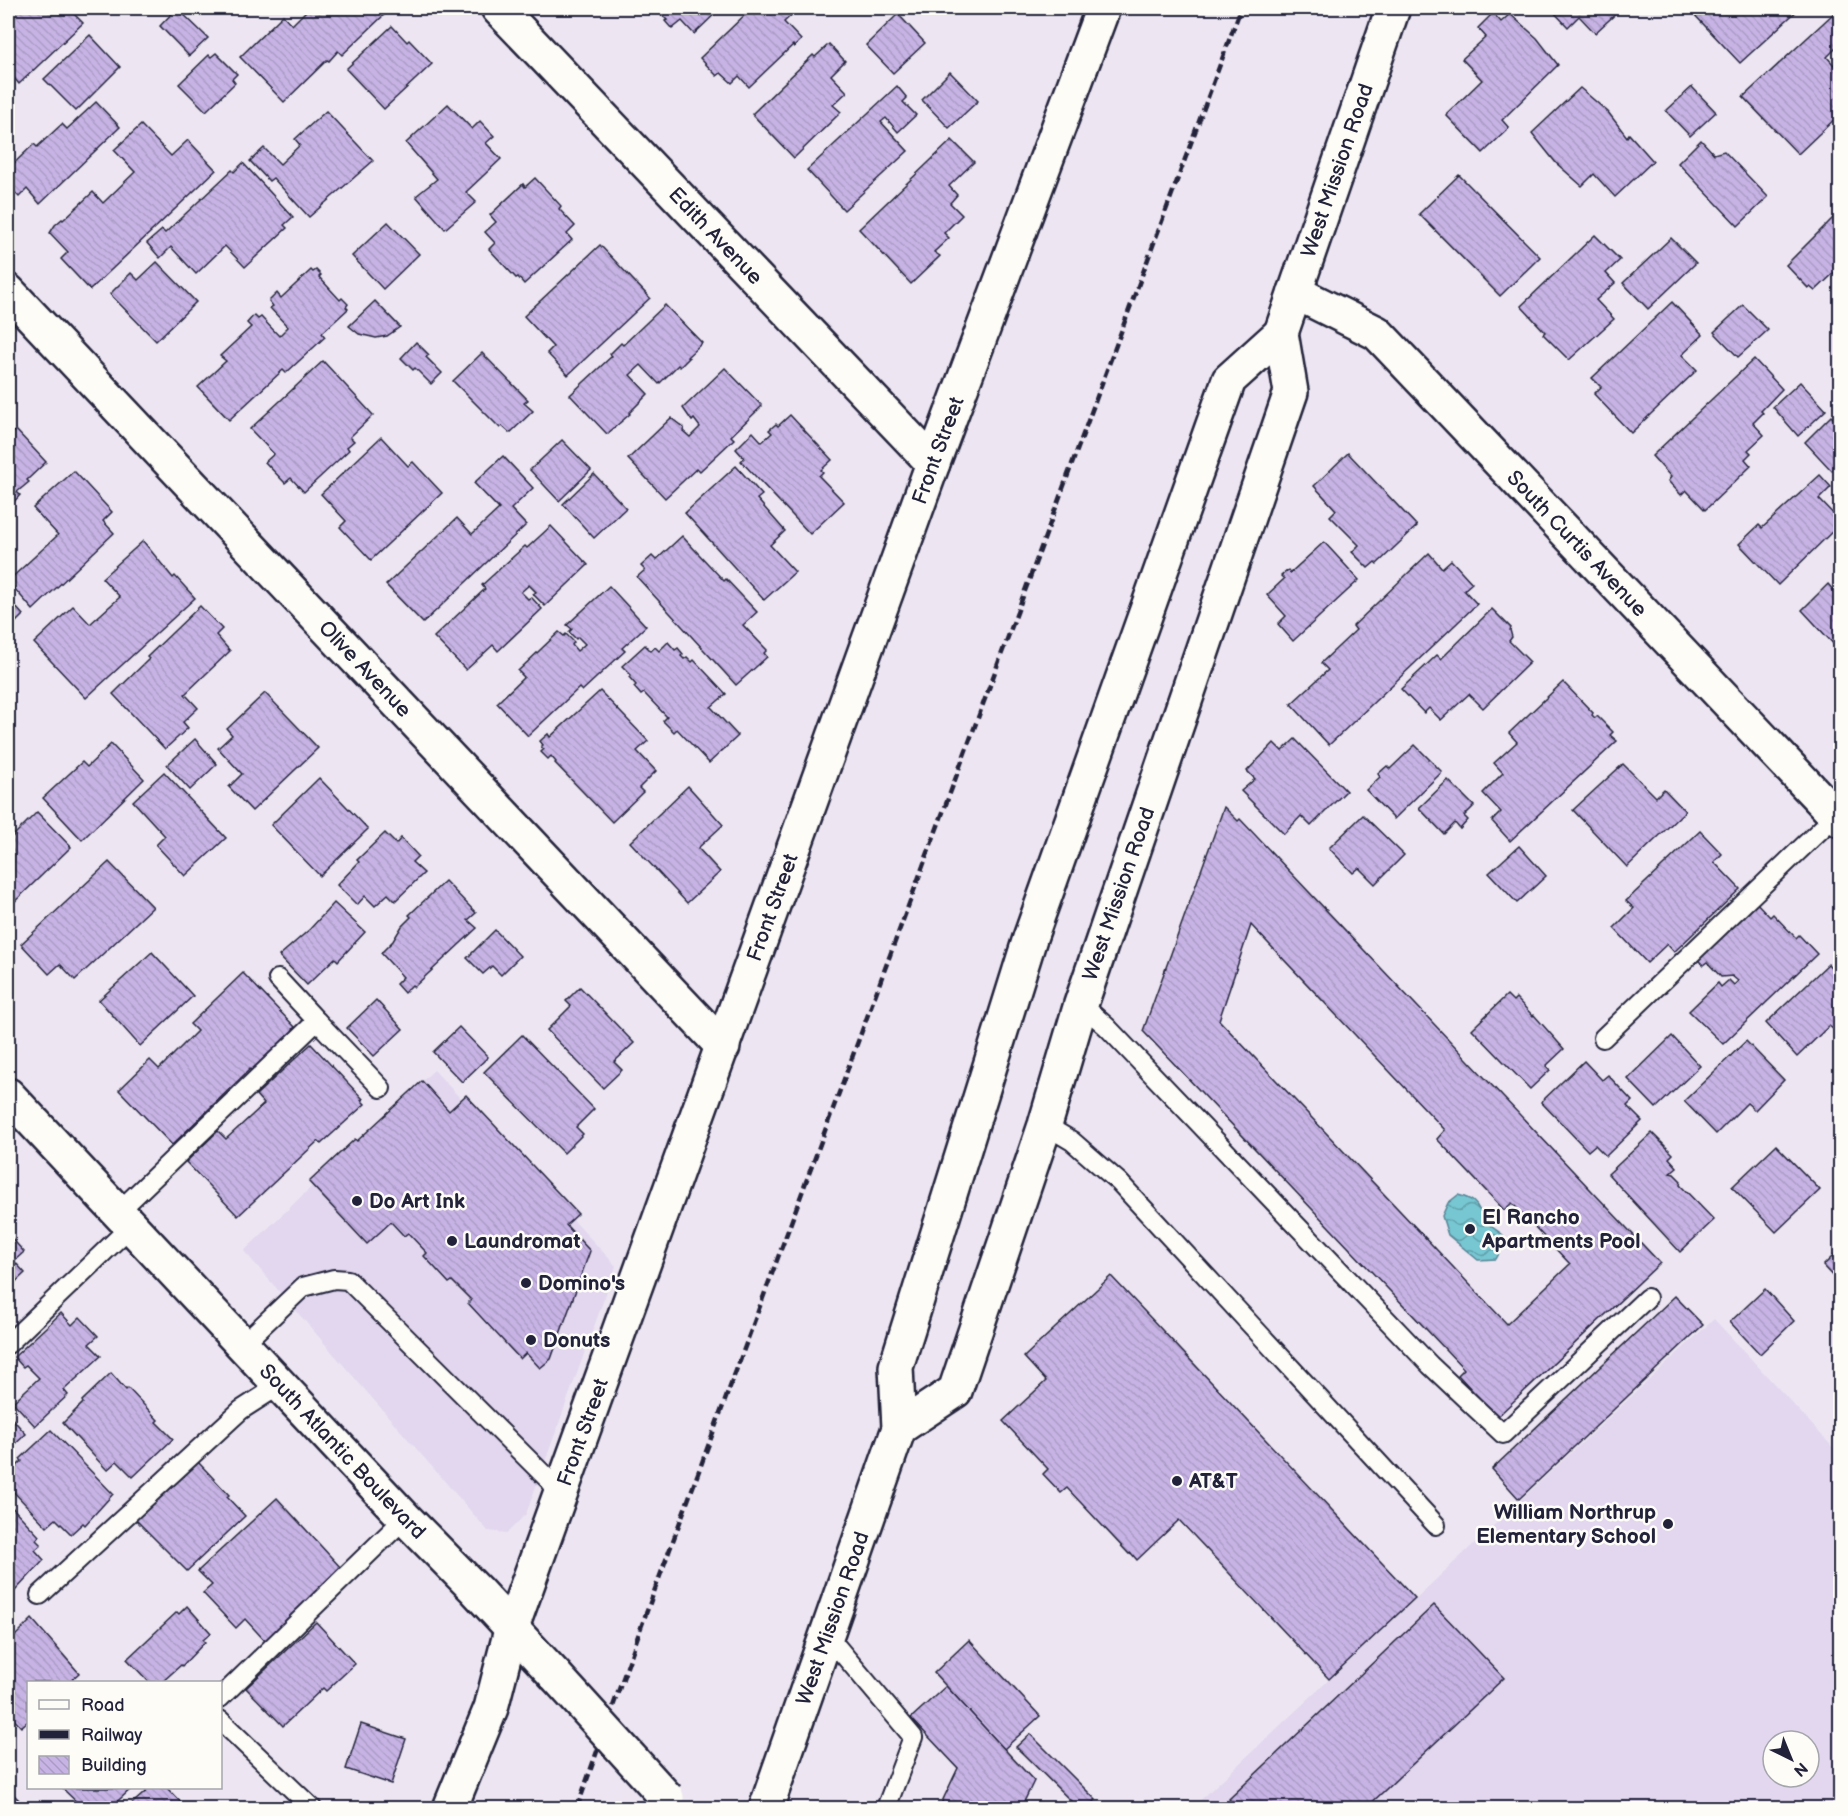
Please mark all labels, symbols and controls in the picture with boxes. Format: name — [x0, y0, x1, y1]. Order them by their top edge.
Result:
street label: West Mission Road — [1296, 80, 1379, 260]
street label: Edith Avenue — [663, 182, 768, 290]
street label: Front Street — [907, 393, 969, 508]
street label: South Curtis Avenue — [1502, 465, 1652, 622]
street label: Olive Avenue — [314, 615, 417, 722]
street label: West Mission Road — [1078, 804, 1160, 984]
street label: Front Street — [741, 850, 803, 965]
place label: Do Art Ink — [369, 1189, 465, 1214]
marker: Do Art Ink — [350, 1194, 364, 1208]
place label: El Rancho Apartments Pool — [1481, 1205, 1640, 1254]
marker: El Rancho Apartments Pool — [1463, 1222, 1477, 1236]
place label: Laundromat — [464, 1229, 580, 1254]
marker: Laundromat — [445, 1234, 459, 1248]
place label: Domino's — [538, 1271, 625, 1296]
marker: Domino's — [519, 1276, 533, 1290]
place label: Donuts — [543, 1328, 610, 1353]
marker: Donuts — [524, 1333, 538, 1347]
street label: South Atlantic Boulevard — [254, 1359, 431, 1544]
street label: Front Street — [552, 1374, 614, 1489]
place label: AT&T — [1188, 1469, 1238, 1494]
marker: AT&T — [1170, 1474, 1184, 1488]
place label: William Northrup Elementary School — [1476, 1500, 1656, 1549]
marker: William Northrup Elementary School — [1661, 1517, 1675, 1531]
street label: West Mission Road — [791, 1528, 874, 1708]
legend — [27, 1681, 222, 1789]
text: Road — [81, 1695, 125, 1716]
text: Railway — [81, 1725, 143, 1746]
north arrow — [1761, 1729, 1821, 1789]
text: Building — [81, 1755, 147, 1776]
text: N — [1789, 1758, 1811, 1780]

